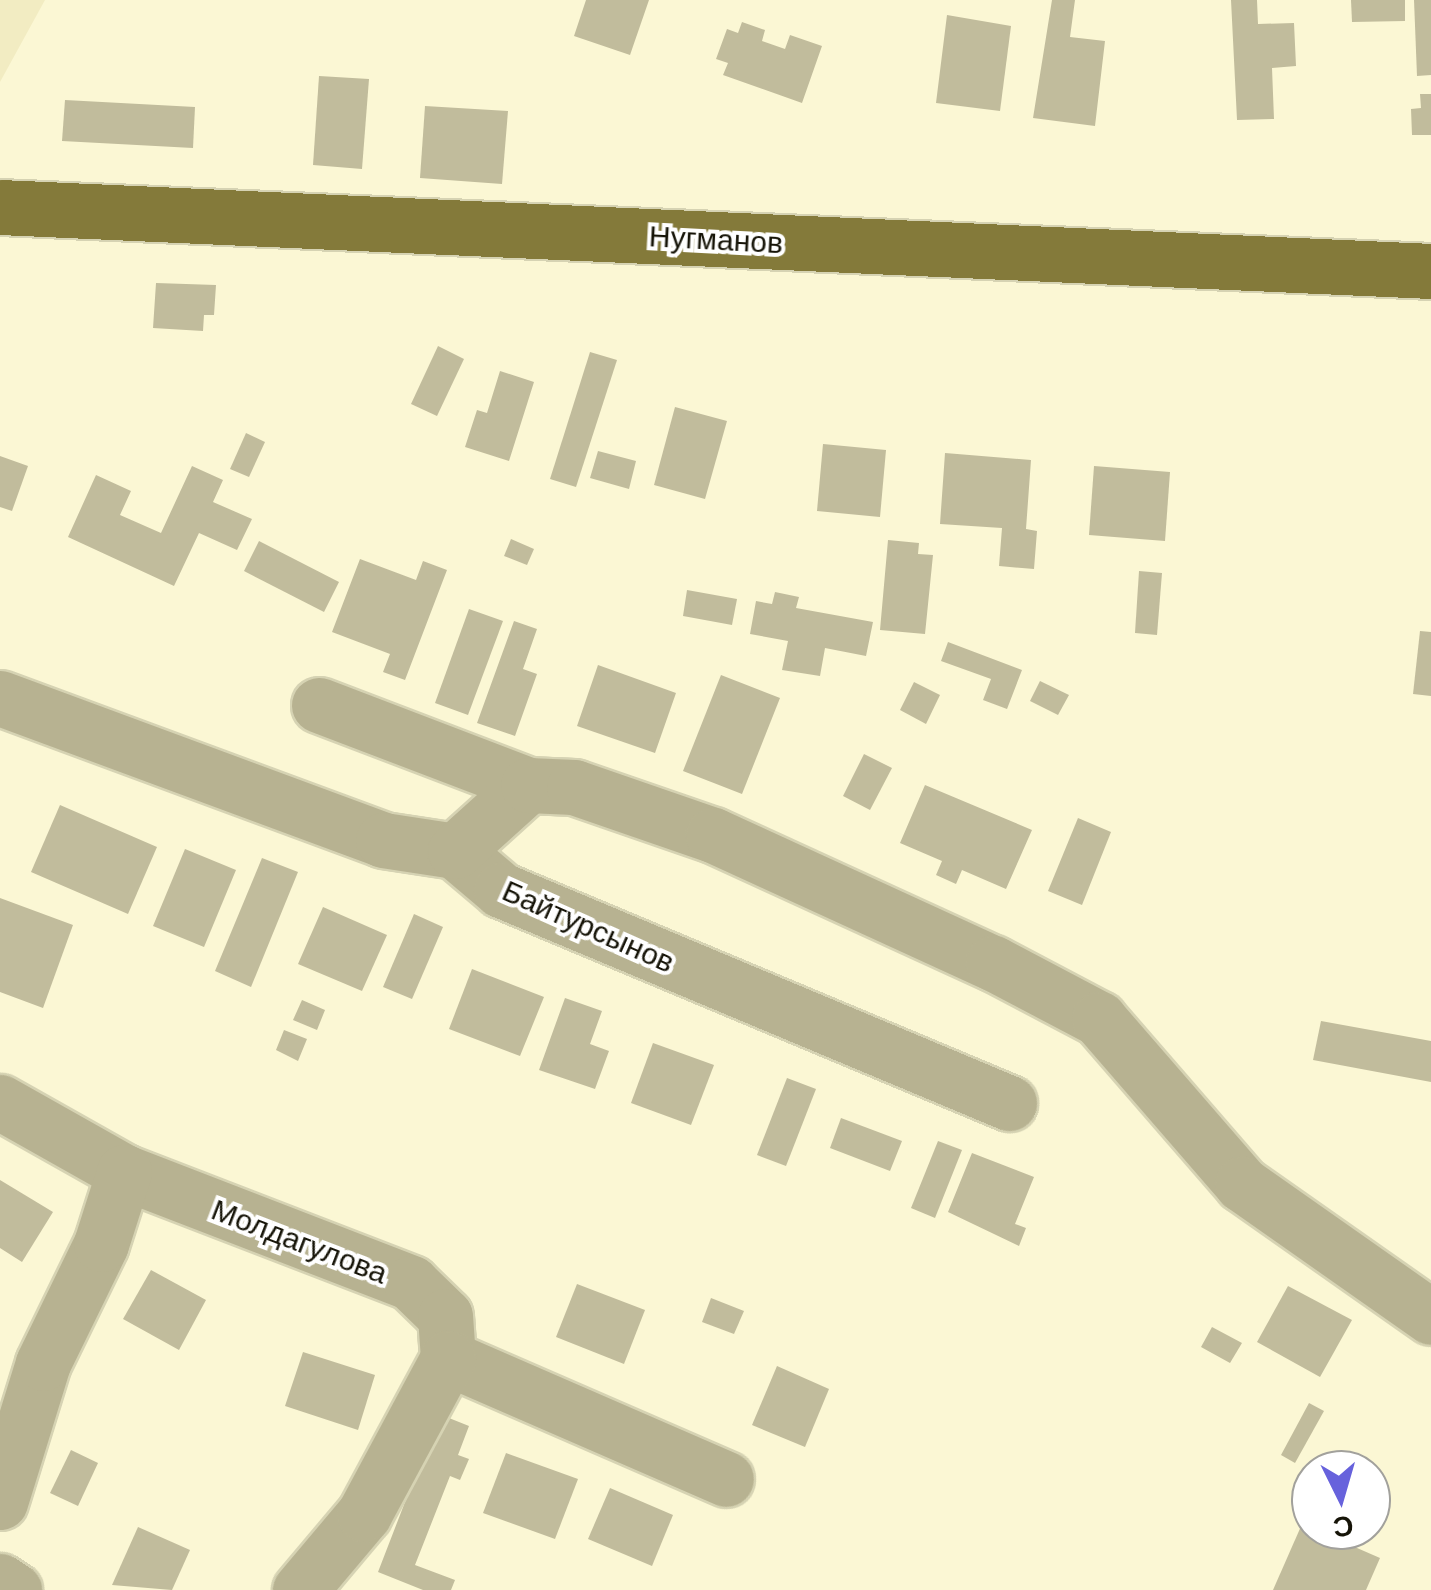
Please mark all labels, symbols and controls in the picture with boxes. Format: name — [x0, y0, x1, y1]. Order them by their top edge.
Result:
street label: Нугманов — [648, 217, 784, 259]
street label: Байтурсынов — [497, 871, 681, 979]
street label: Молдагулова — [207, 1190, 393, 1290]
north arrow — [1291, 1450, 1391, 1550]
text: С — [1332, 1510, 1355, 1546]

